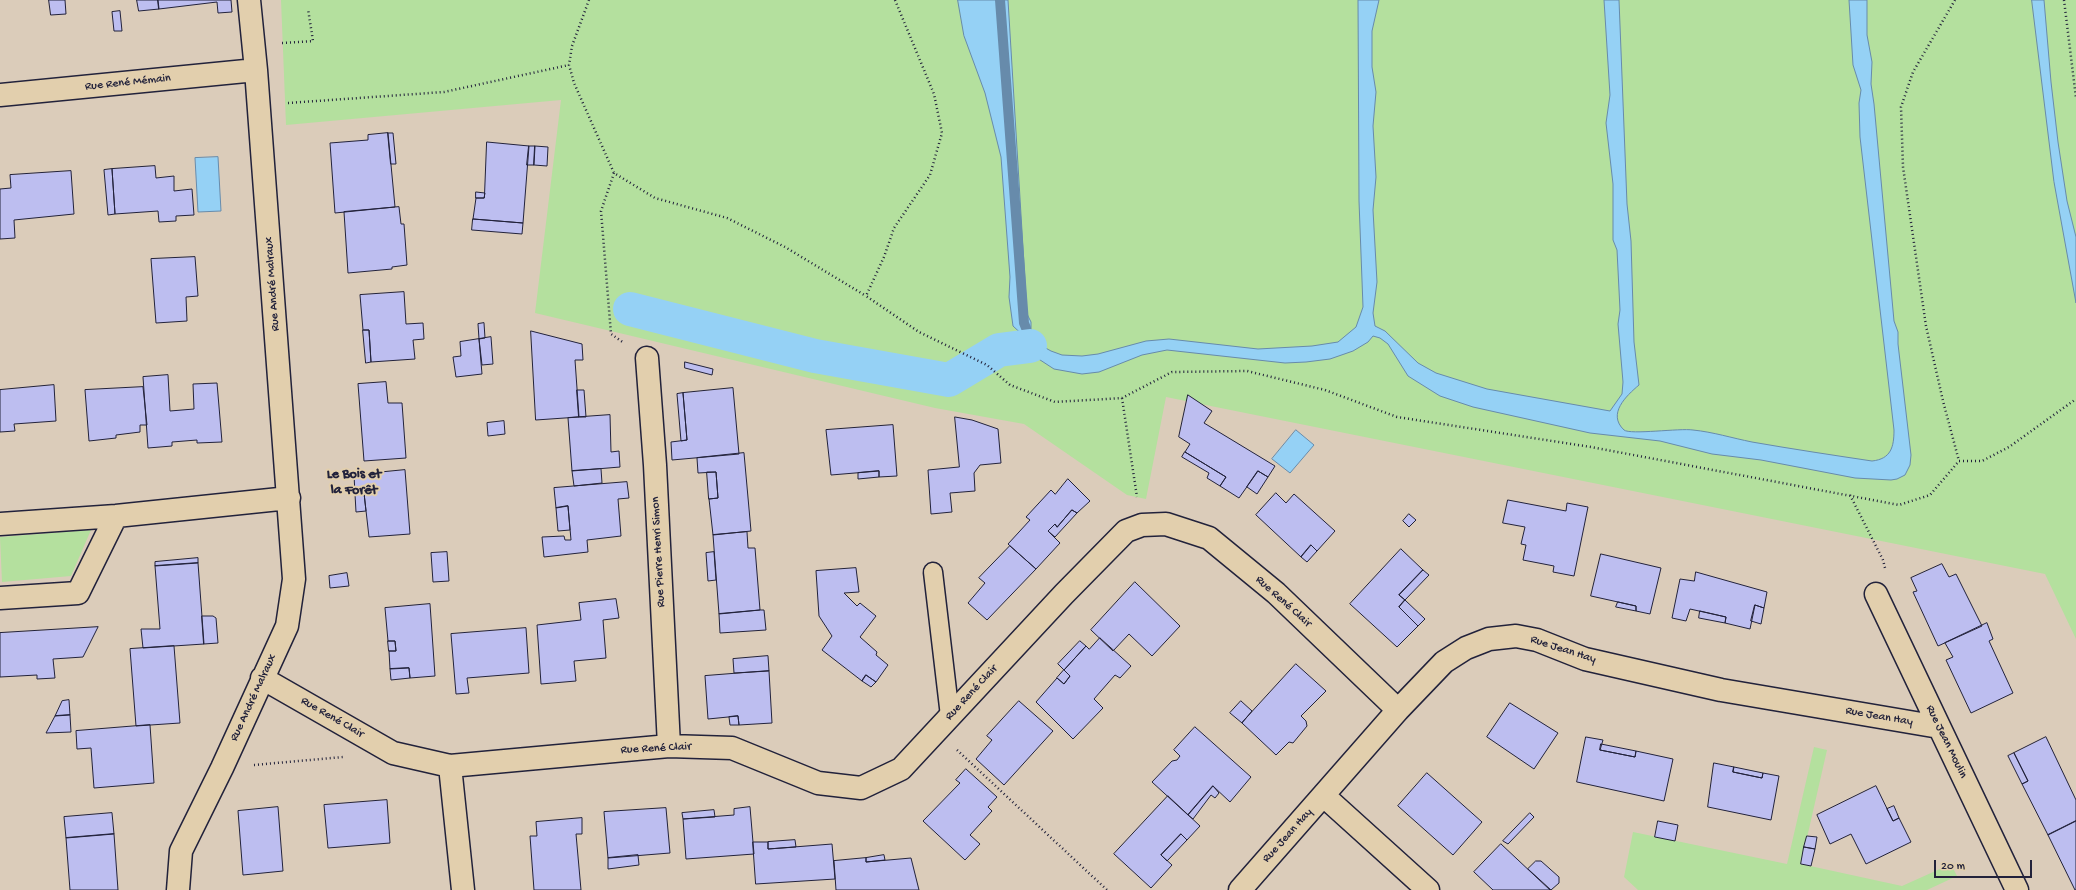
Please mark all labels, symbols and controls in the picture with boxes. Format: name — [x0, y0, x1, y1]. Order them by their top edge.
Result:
street label: Rue René Mémain — [84, 71, 172, 95]
street label: Rue André Malraux — [263, 236, 283, 332]
district label: Le Bois et la Forêt — [327, 467, 381, 500]
street label: Rue Pierre Henri Simon — [649, 496, 669, 608]
street label: Rue René Clair — [1252, 573, 1314, 631]
street label: Rue Jean Hay — [1528, 633, 1598, 667]
street label: Rue André Malraux — [227, 652, 281, 744]
street label: Rue René Clair — [943, 662, 1001, 724]
street label: Rue René Clair — [298, 694, 366, 742]
street label: Rue Jean Moulin — [1922, 703, 1970, 781]
street label: Rue Jean Hay — [1844, 704, 1914, 730]
street label: Rue René Clair — [620, 740, 692, 758]
street label: Rue Jean Hay — [1260, 806, 1316, 866]
scale bar — [1936, 852, 2034, 878]
text: 20 m — [1941, 860, 1965, 874]

